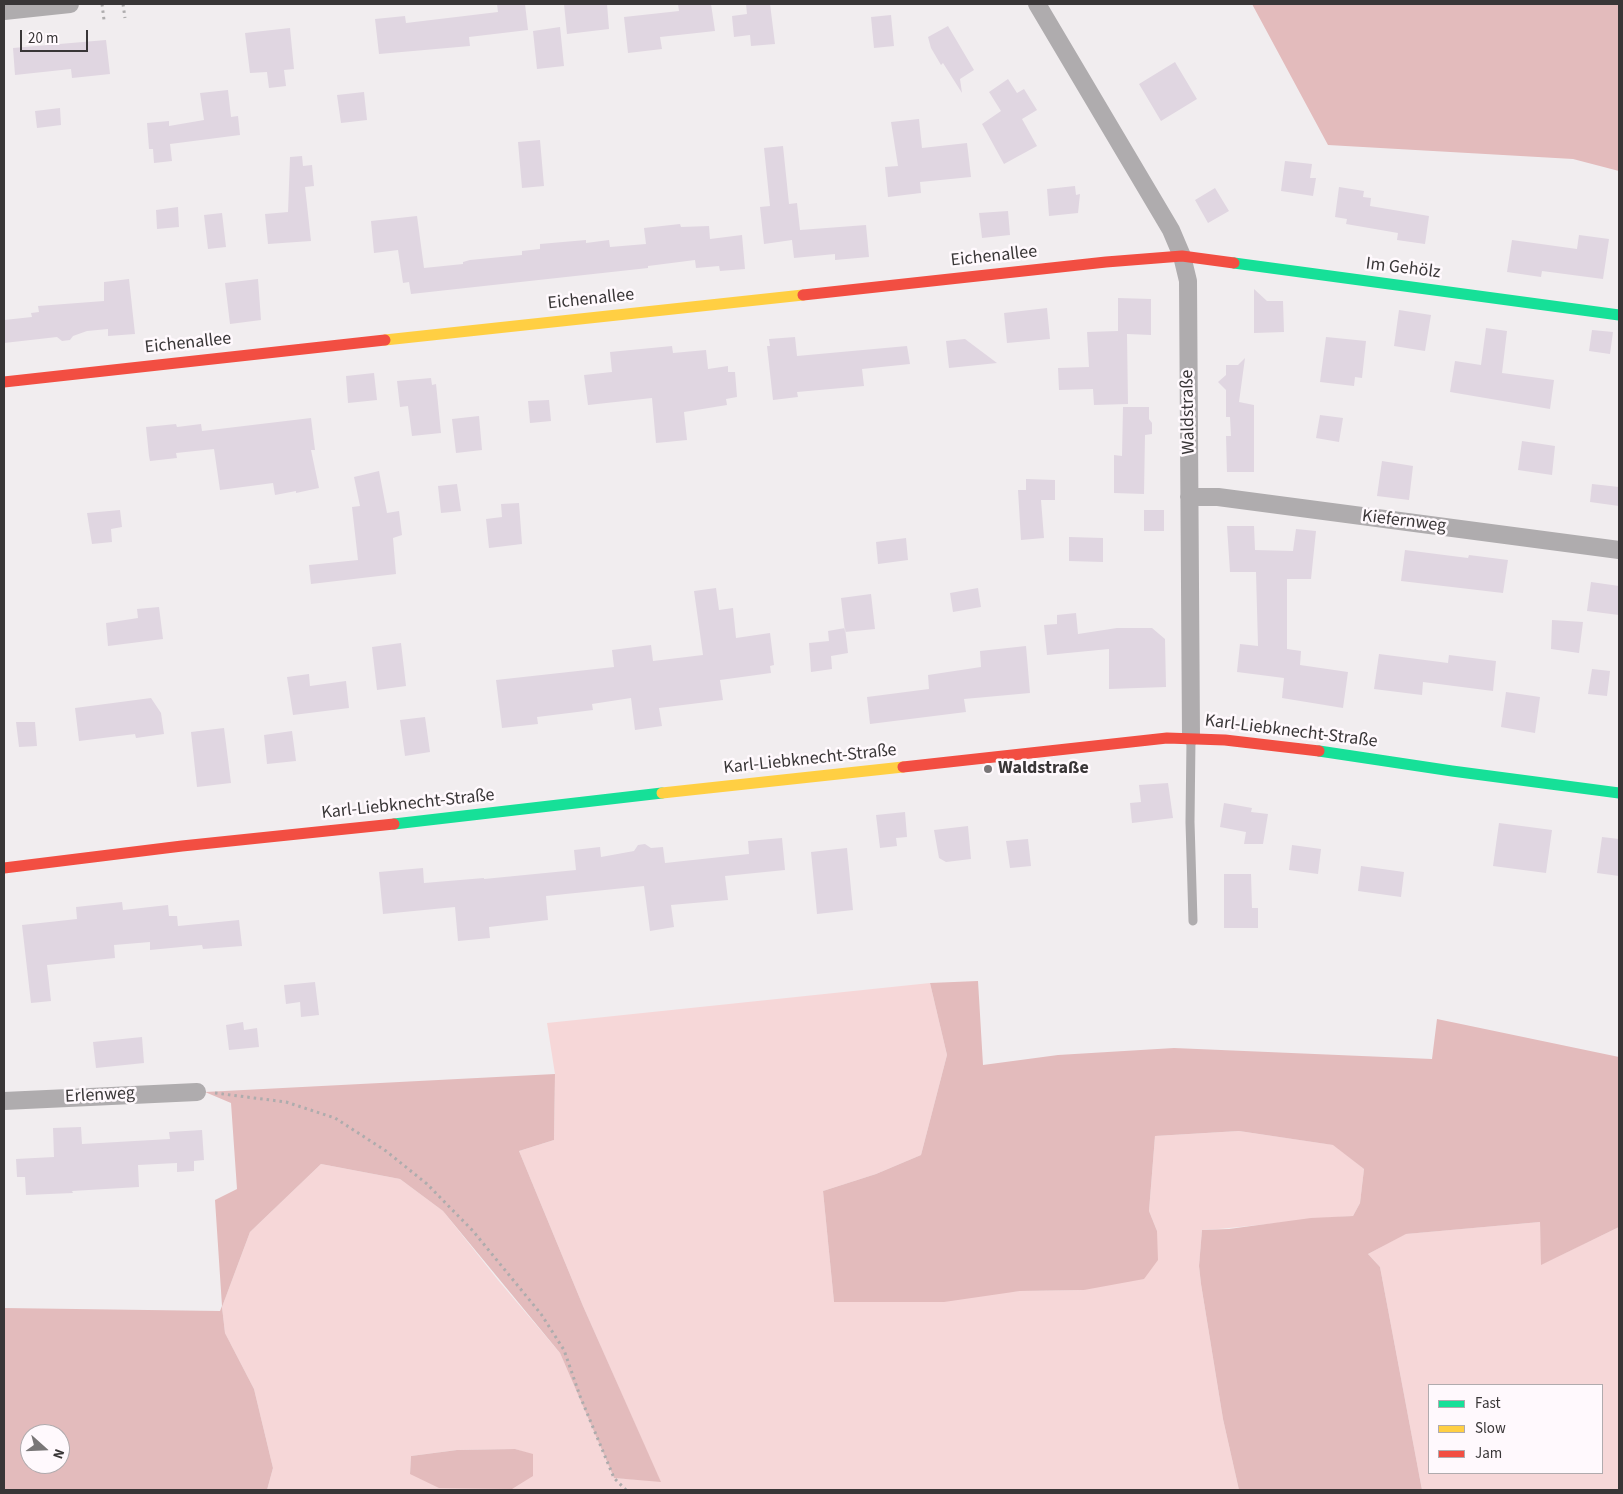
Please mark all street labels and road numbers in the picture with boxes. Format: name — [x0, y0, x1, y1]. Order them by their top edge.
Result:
street label: Eichenallee — [950, 242, 1038, 272]
street label: Im Gehölz — [1364, 254, 1442, 284]
street label: Eichenallee — [547, 285, 635, 315]
street label: Eichenallee — [144, 329, 232, 359]
street label: Waldstraße — [1177, 369, 1201, 455]
street label: Kiefernweg — [1361, 506, 1447, 538]
street label: Karl-Liebknecht-Straße — [1203, 711, 1379, 753]
street label: Karl-Liebknecht-Straße — [722, 740, 898, 780]
street label: Karl-Liebknecht-Straße — [320, 785, 496, 825]
street label: Erlenweg — [65, 1083, 135, 1109]

